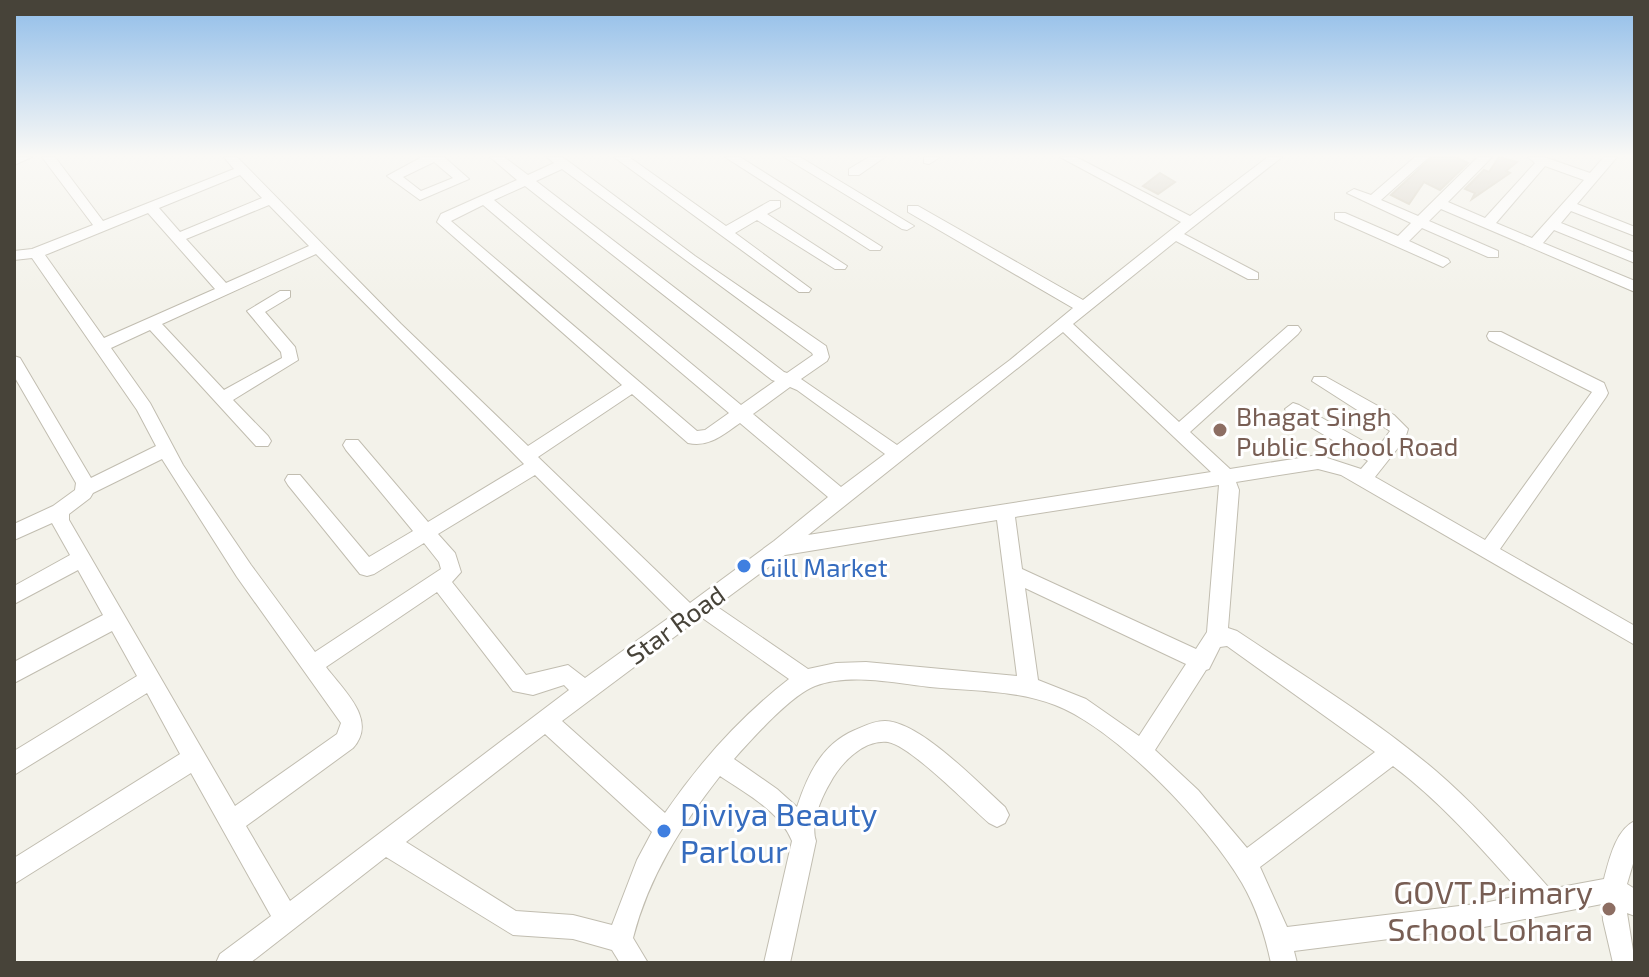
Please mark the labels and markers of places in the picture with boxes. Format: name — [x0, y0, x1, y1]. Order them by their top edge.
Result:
place label: Bhagat Singh Public School Road — [1236, 400, 1458, 461]
marker: Bhagat Singh Public School Road — [1211, 421, 1229, 439]
place label: Gill Market — [760, 551, 888, 582]
marker: Gill Market — [735, 557, 753, 575]
place label: Diviya Beauty Parlour — [680, 794, 878, 869]
marker: Diviya Beauty Parlour — [655, 822, 673, 840]
place label: GOVT.Primary School Lohara — [1387, 872, 1593, 947]
marker: GOVT.Primary School Lohara — [1600, 900, 1618, 918]

